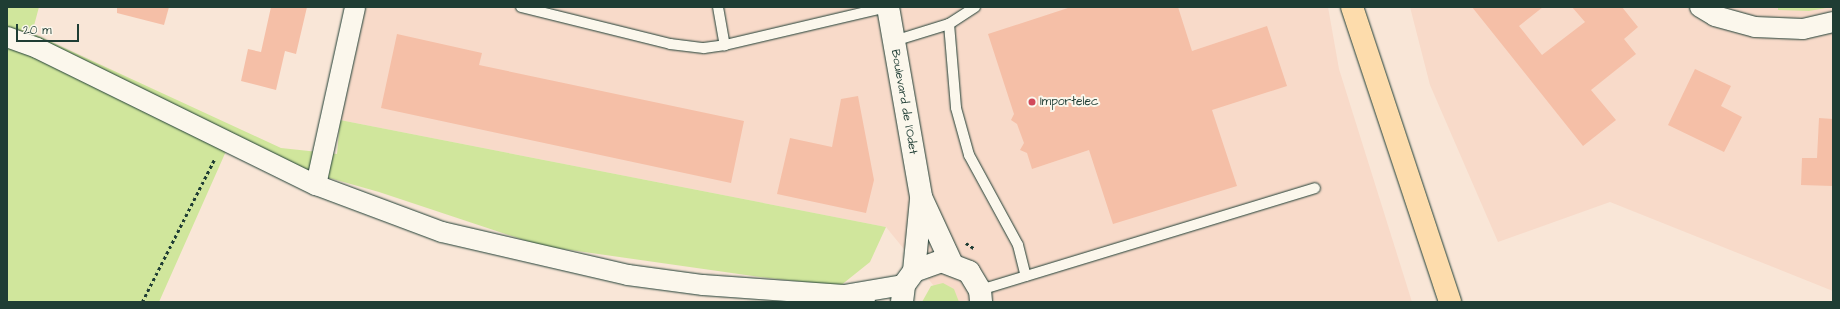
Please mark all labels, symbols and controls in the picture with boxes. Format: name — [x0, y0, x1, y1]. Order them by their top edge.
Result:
scale bar — [18, 16, 81, 42]
text: 20 m — [23, 22, 52, 39]
street label: Boulevard de l'Odet — [888, 48, 920, 156]
place label: Importelec — [1040, 95, 1099, 109]
marker: Importelec — [1027, 97, 1037, 107]

